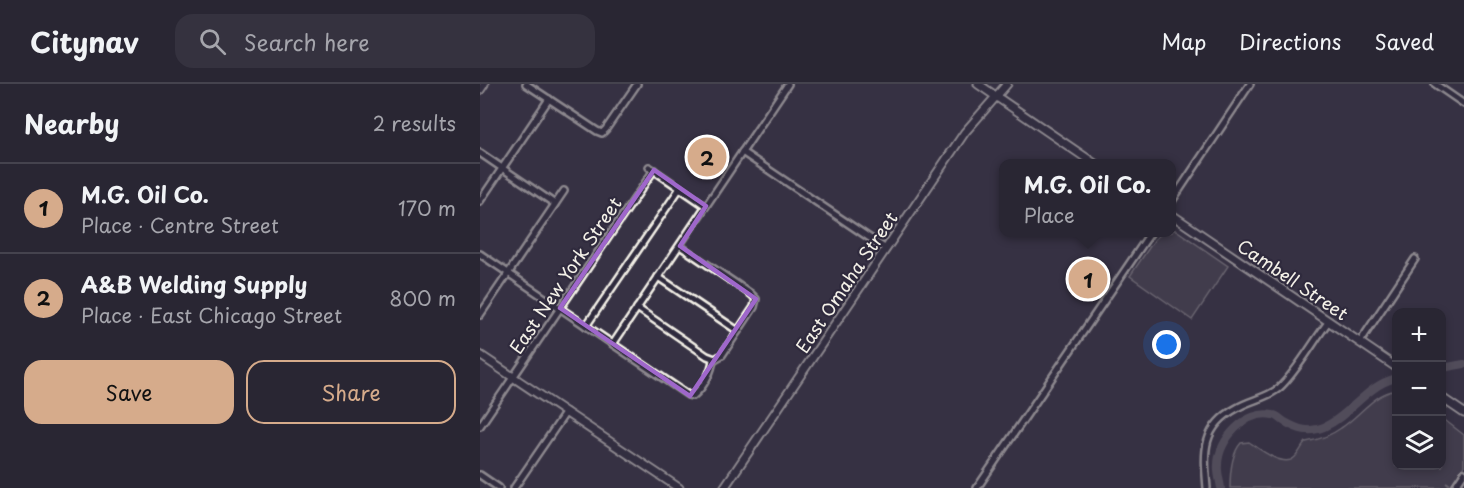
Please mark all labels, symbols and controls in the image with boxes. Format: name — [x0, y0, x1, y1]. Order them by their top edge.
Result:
search box — [175, 14, 595, 68]
text: Citynav — [30, 20, 139, 63]
icon: search — [196, 25, 229, 58]
text: Search here — [244, 25, 370, 58]
text: Map — [1161, 25, 1206, 57]
text: Directions — [1239, 25, 1341, 57]
text: Saved — [1374, 25, 1434, 57]
text: Nearby — [24, 104, 119, 143]
text: 2 results — [373, 108, 456, 138]
pin: 2 — [688, 134, 726, 180]
popup — [999, 159, 1176, 237]
text: M.G. Oil Co. — [1024, 167, 1151, 200]
text: M.G. Oil Co. — [81, 177, 209, 210]
street label: East New York Street — [502, 191, 628, 359]
text: 1 — [39, 193, 48, 223]
text: 170 m — [398, 193, 456, 223]
text: Place — [1024, 200, 1075, 230]
street label: East Omaha Street — [789, 206, 903, 358]
text: Place · Centre Street — [81, 210, 279, 240]
street label: Cambell Street — [1232, 232, 1354, 326]
pin: 1 — [1068, 256, 1108, 302]
text: A&B Welding Supply — [81, 267, 307, 300]
text: 2 — [36, 283, 51, 313]
text: 800 m — [389, 283, 456, 313]
text: Place · East Chicago Street — [81, 300, 342, 330]
map controls — [1392, 308, 1446, 470]
button: + — [1392, 308, 1446, 362]
your location — [1152, 330, 1181, 359]
button: Save — [24, 360, 234, 424]
button: Share — [246, 360, 456, 424]
button: − — [1392, 362, 1446, 416]
button: layers — [1392, 416, 1446, 470]

